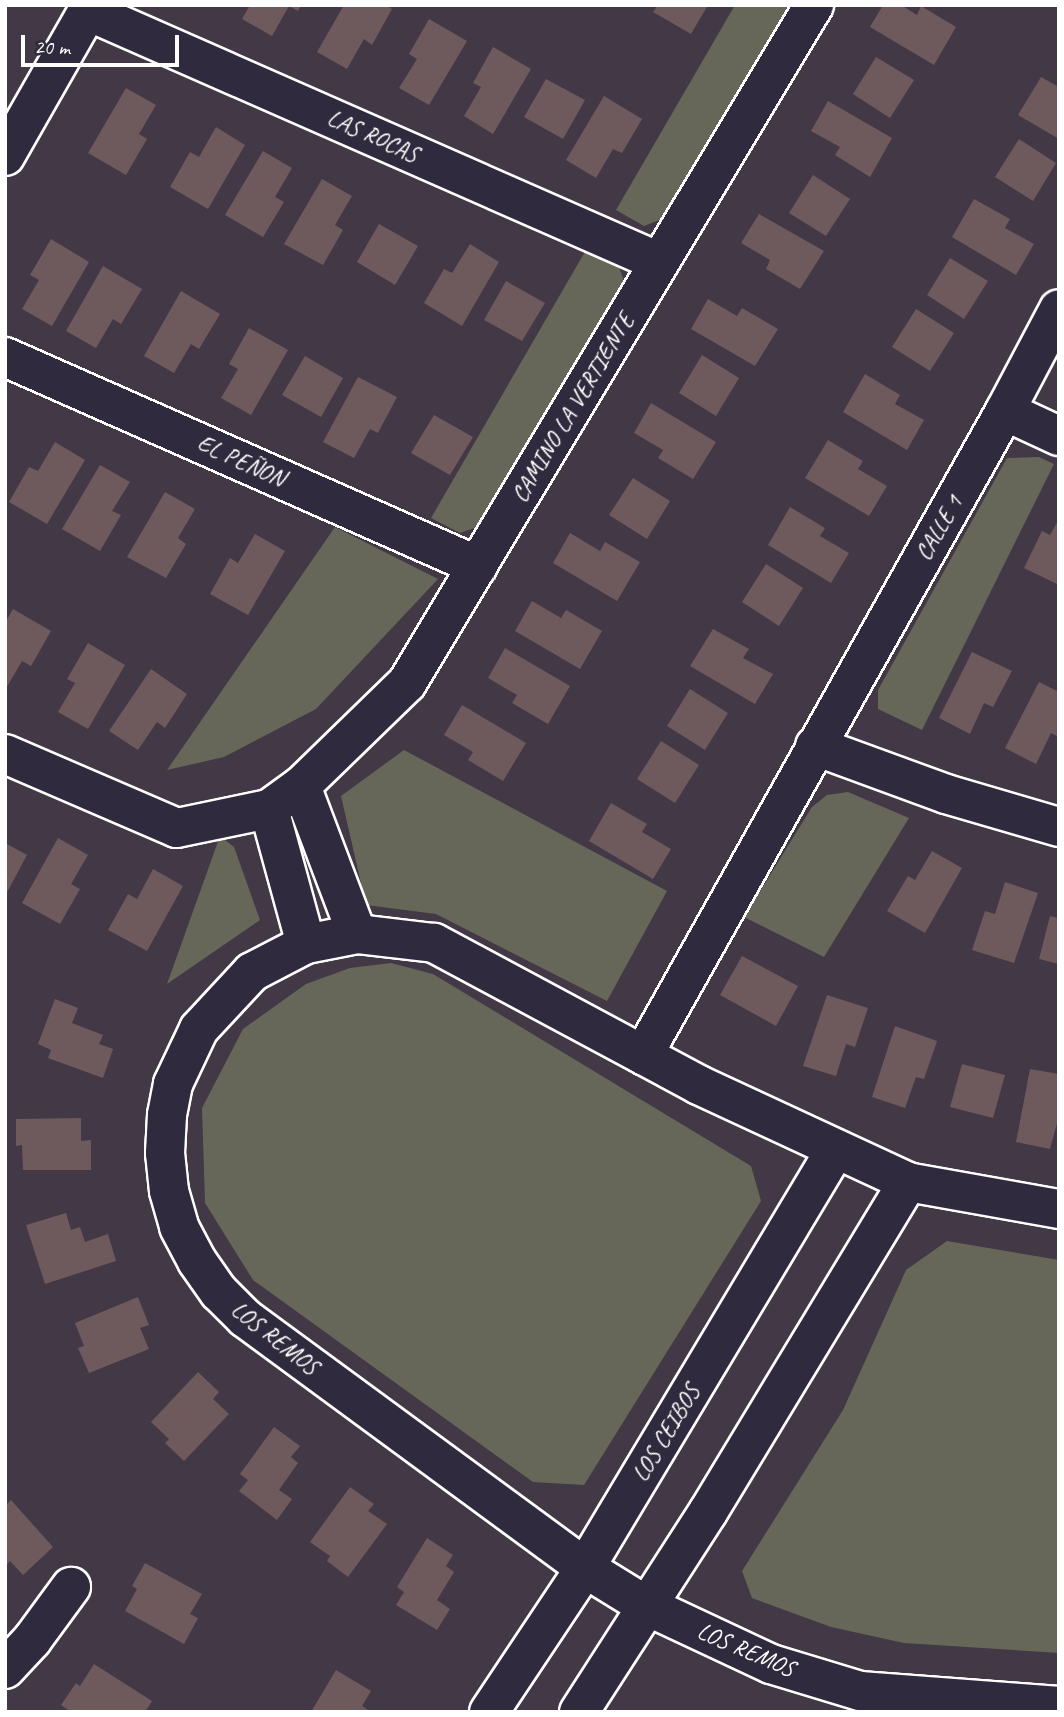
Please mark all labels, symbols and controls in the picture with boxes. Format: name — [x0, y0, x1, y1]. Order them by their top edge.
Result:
scale bar — [24, 21, 182, 65]
text: 20 m — [34, 34, 70, 60]
street label: LAS ROCAS — [322, 103, 424, 169]
street label: CAMINO LA VERTIENTE — [505, 308, 641, 508]
street label: EL PEÑON — [193, 429, 289, 493]
street label: CALLE 1 — [909, 490, 969, 566]
street label: LOS REMOS — [225, 1295, 325, 1381]
street label: LOS CEIBOS — [626, 1380, 706, 1486]
street label: LOS REMOS — [693, 1616, 799, 1684]

